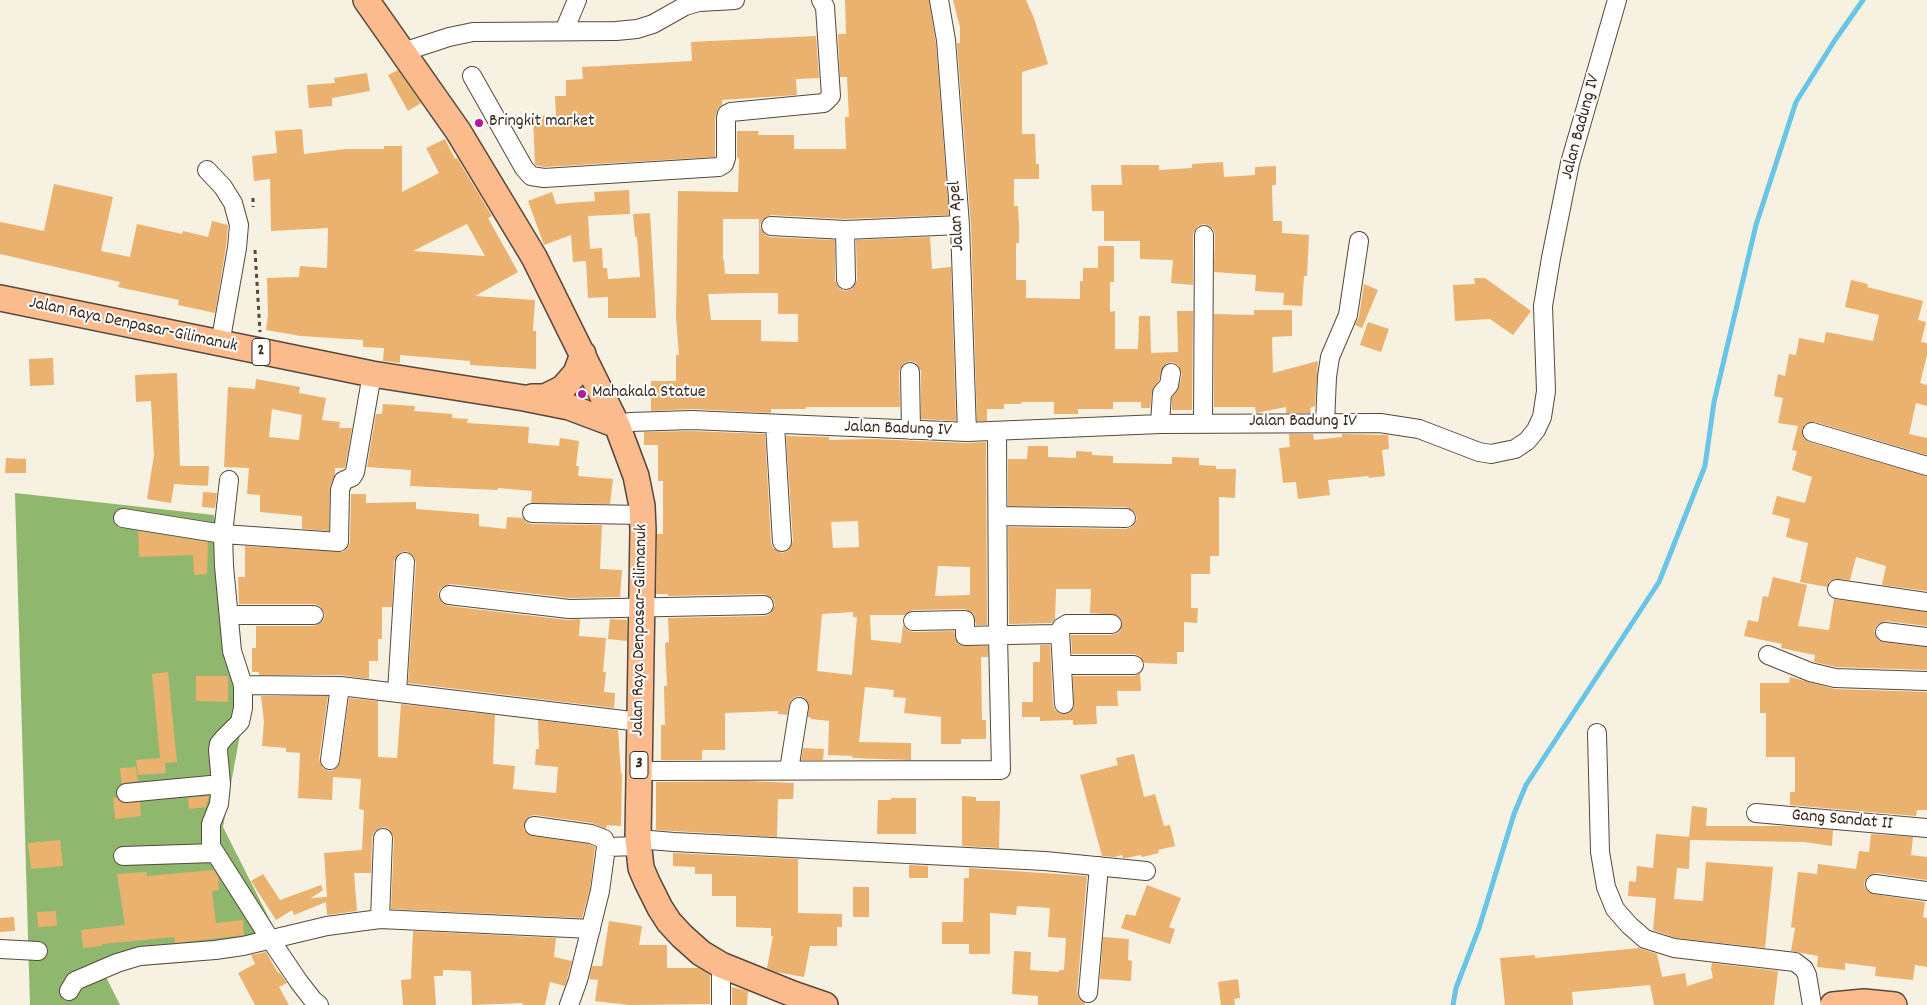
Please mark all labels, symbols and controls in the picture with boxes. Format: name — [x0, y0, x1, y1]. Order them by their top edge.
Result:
street label: Jalan Badung IV — [1558, 72, 1606, 182]
place label: Bringkit market — [489, 112, 595, 134]
marker: Bringkit market — [473, 117, 485, 129]
street label: Jalan Apel — [945, 180, 971, 252]
street label: Jalan Raya Denpasar-Gilimanuk — [27, 293, 239, 359]
road number: 2 — [252, 338, 270, 366]
place label: Mahakala Statue — [592, 383, 706, 405]
marker: Mahakala Statue — [576, 388, 588, 400]
street label: Jalan Badung IV — [1249, 412, 1357, 434]
street label: Jalan Badung IV — [844, 417, 952, 443]
street label: Jalan Raya Denpasar-Gilimanuk — [628, 524, 654, 736]
road number: 3 — [630, 752, 648, 778]
street label: Gang Sandat II — [1791, 806, 1893, 836]

